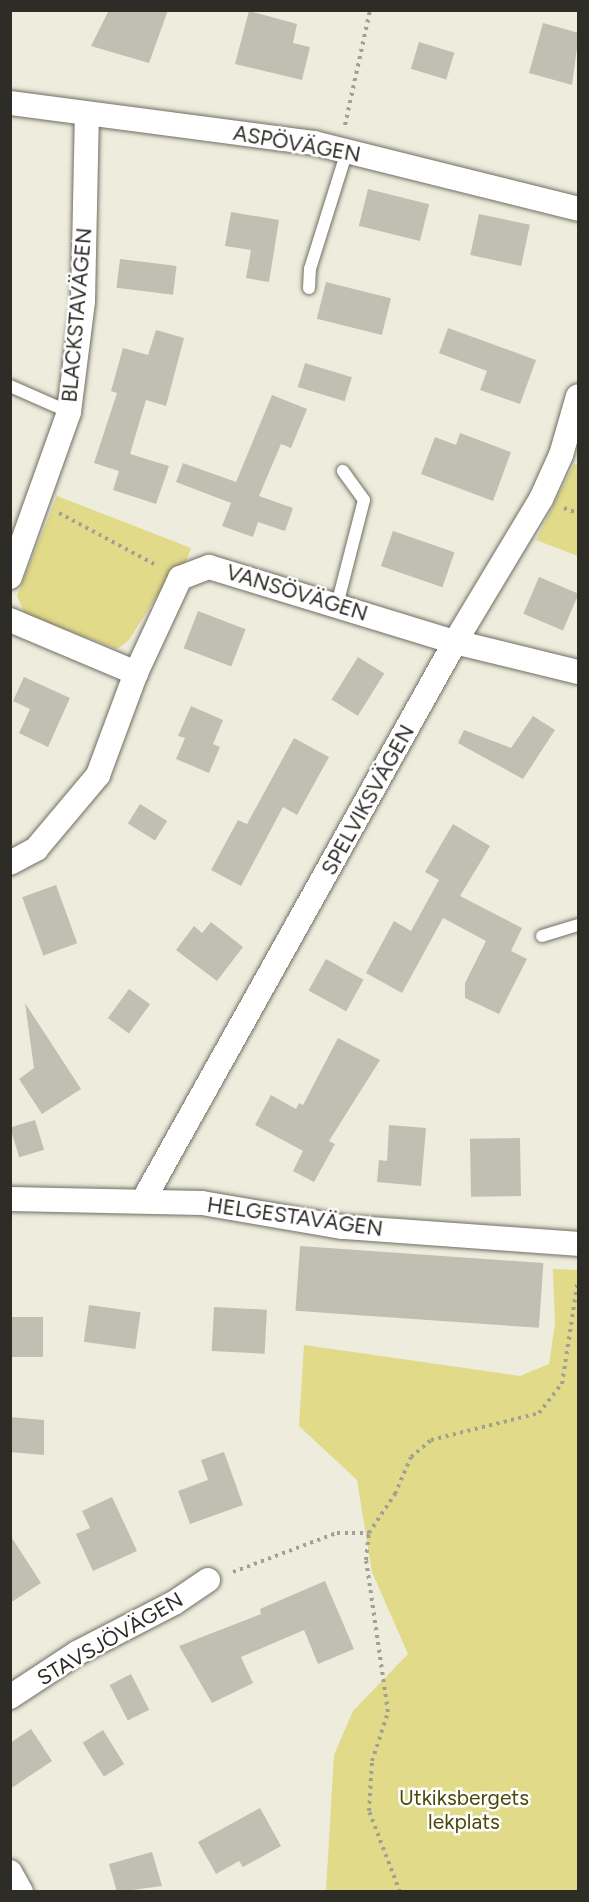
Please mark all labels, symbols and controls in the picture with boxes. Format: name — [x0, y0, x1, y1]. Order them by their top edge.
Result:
street label: ASPÖVÄGEN — [231, 120, 363, 168]
street label: BLACKSTAVÄGEN — [57, 227, 97, 403]
street label: VANSÖVÄGEN — [223, 560, 371, 626]
street label: SPELVIKSVÄGEN — [316, 721, 420, 879]
street label: HELGESTAVÄGEN — [205, 1192, 385, 1242]
street label: STAVSJÖVÄGEN — [33, 1587, 187, 1691]
park label: Utkiksbergets lekplats — [399, 1785, 529, 1835]

